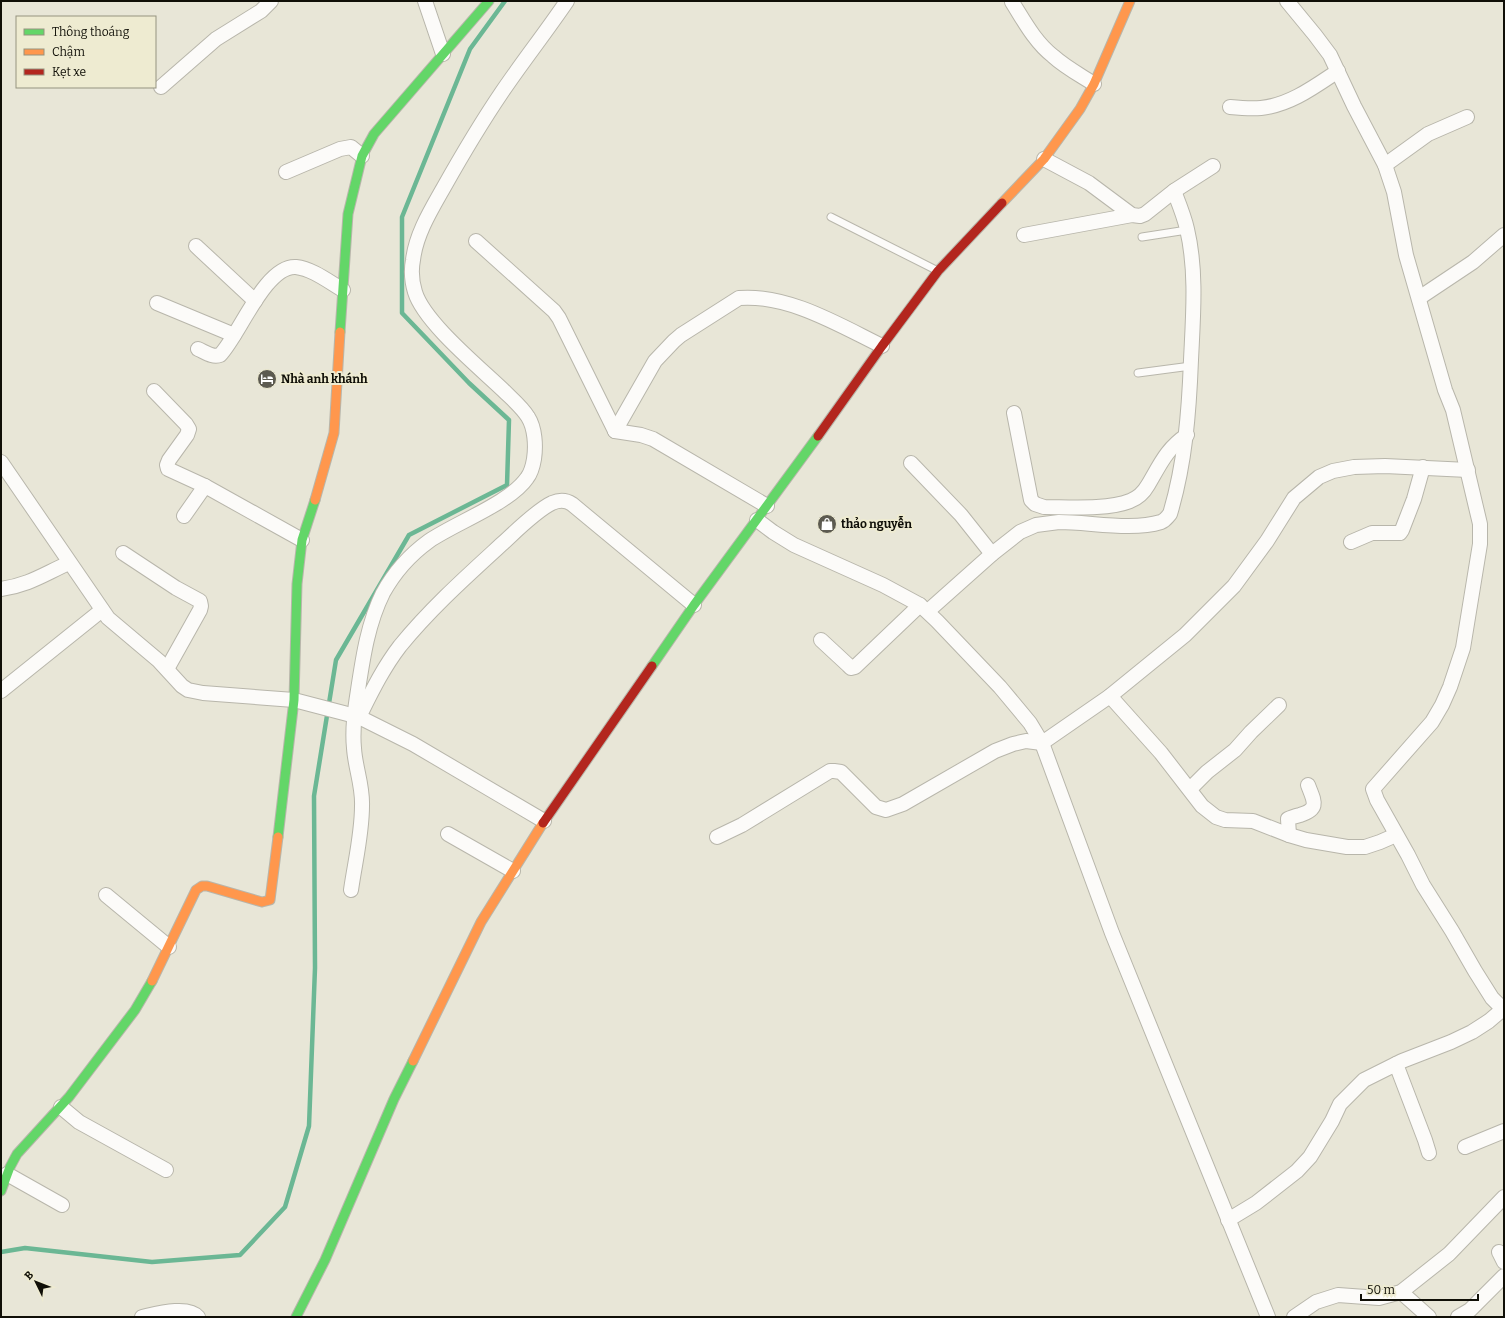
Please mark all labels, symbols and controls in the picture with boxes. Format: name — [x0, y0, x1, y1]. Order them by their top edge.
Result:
legend — [16, 16, 156, 88]
text: Thông thoáng — [52, 25, 130, 39]
text: Chậm — [52, 45, 85, 59]
text: Kẹt xe — [52, 65, 86, 79]
hotel icon: Nhà anh khánh — [256, 368, 278, 390]
place label: Nhà anh khánh — [281, 372, 368, 386]
shop icon: thảo nguyễn — [816, 513, 838, 535]
place label: thảo nguyễn — [841, 515, 912, 531]
north arrow — [16, 1262, 56, 1302]
text: B — [22, 1268, 36, 1283]
scale bar — [1361, 1276, 1478, 1302]
text: 50 m — [1367, 1283, 1396, 1297]

